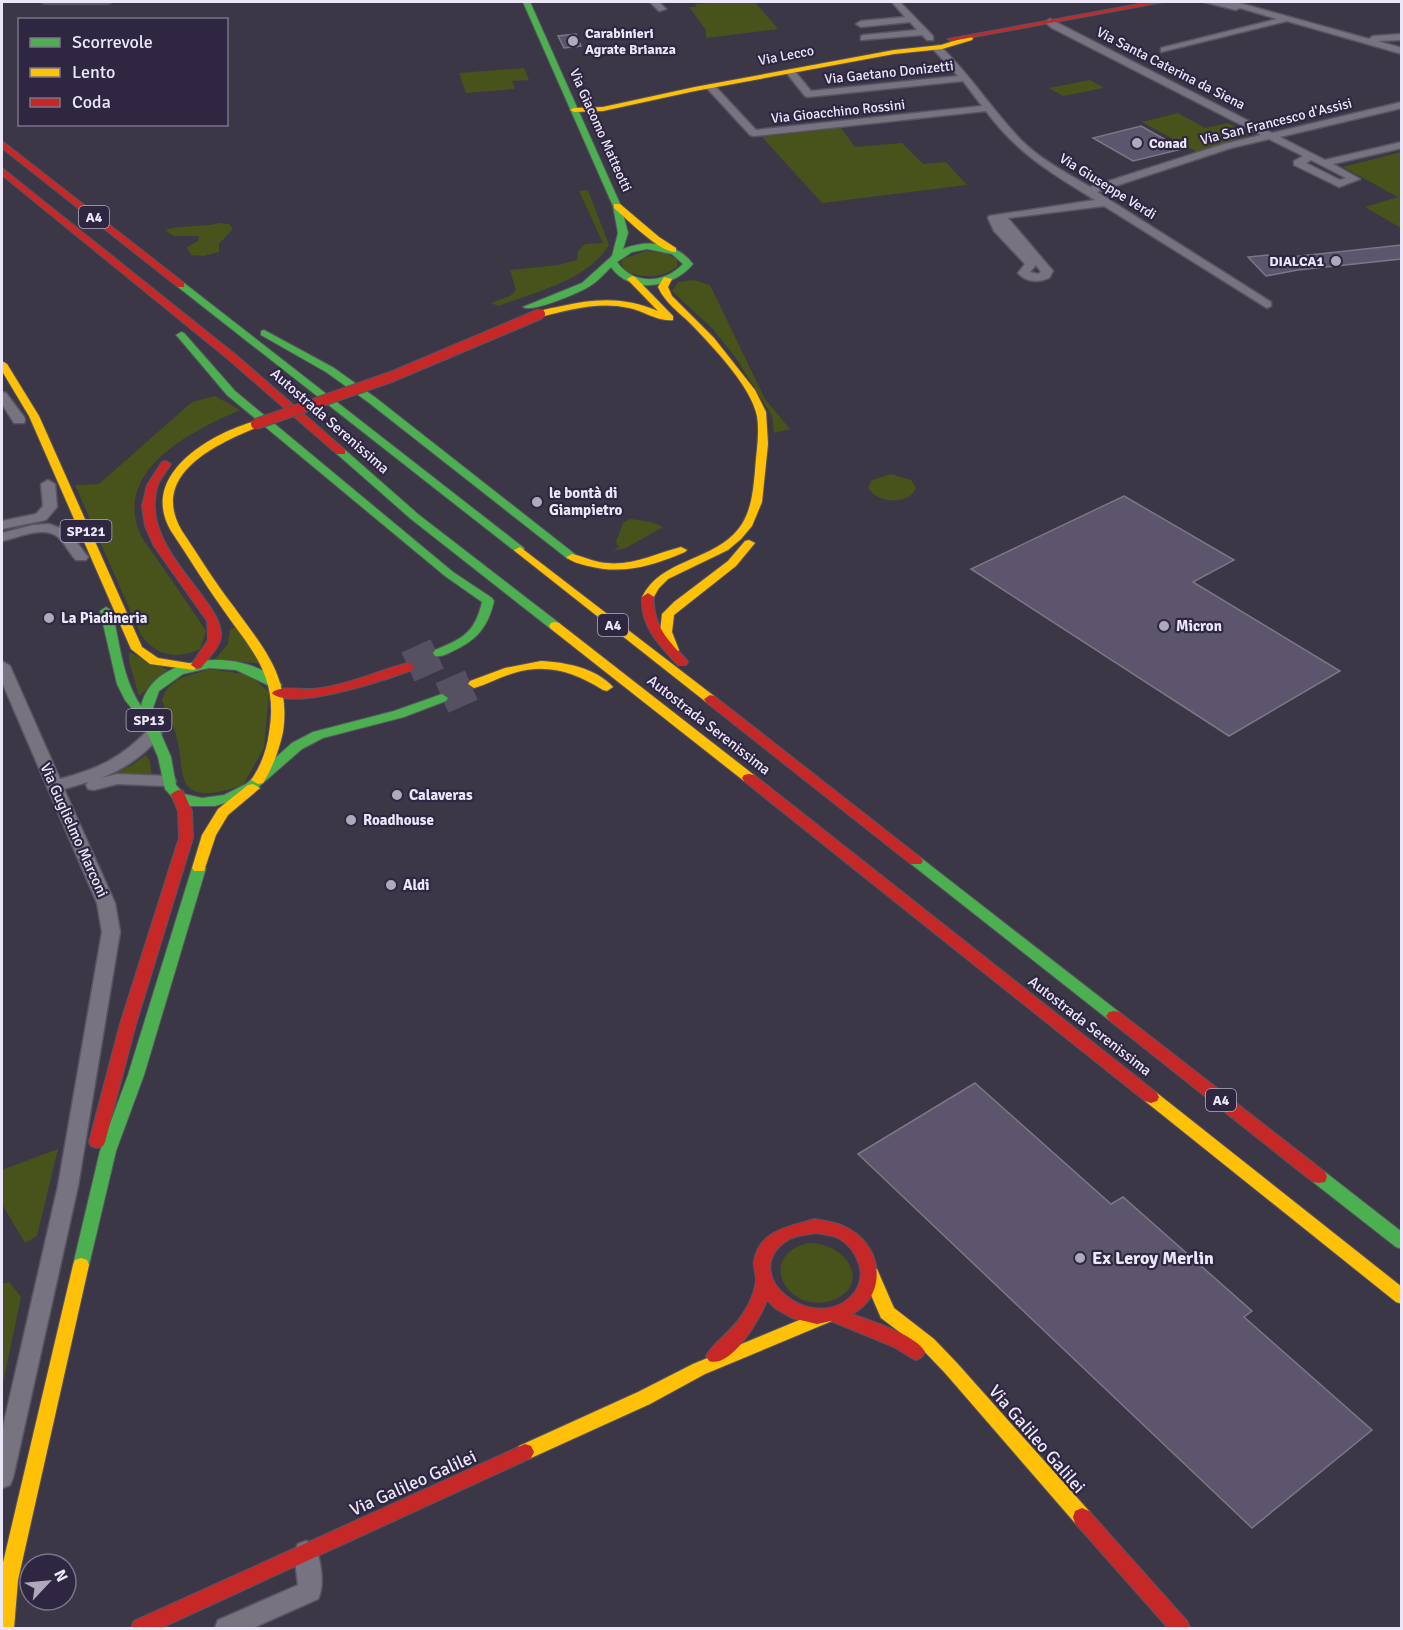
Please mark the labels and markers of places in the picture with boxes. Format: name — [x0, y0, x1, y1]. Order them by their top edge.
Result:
place label: Carabinieri Agrate Brianza — [585, 25, 676, 58]
marker: Carabinieri Agrate Brianza — [566, 34, 580, 48]
place label: Conad — [1149, 135, 1188, 152]
marker: Conad — [1130, 136, 1144, 150]
place label: DIALCA1 — [1269, 253, 1324, 270]
marker: DIALCA1 — [1329, 254, 1343, 268]
place label: le bontà di Giampietro — [549, 484, 622, 519]
marker: le bontà di Giampietro — [530, 495, 544, 509]
place label: La Piadineria — [61, 609, 148, 627]
marker: La Piadineria — [42, 611, 56, 625]
place label: Micron — [1176, 617, 1222, 635]
marker: Micron — [1157, 619, 1171, 633]
place label: Calaveras — [409, 786, 473, 804]
marker: Calaveras — [390, 788, 404, 802]
place label: Roadhouse — [363, 811, 434, 829]
marker: Roadhouse — [344, 813, 358, 827]
place label: Aldi — [403, 876, 430, 894]
marker: Aldi — [384, 878, 398, 892]
place label: Ex Leroy Merlin — [1092, 1247, 1214, 1269]
marker: Ex Leroy Merlin — [1073, 1251, 1087, 1265]

